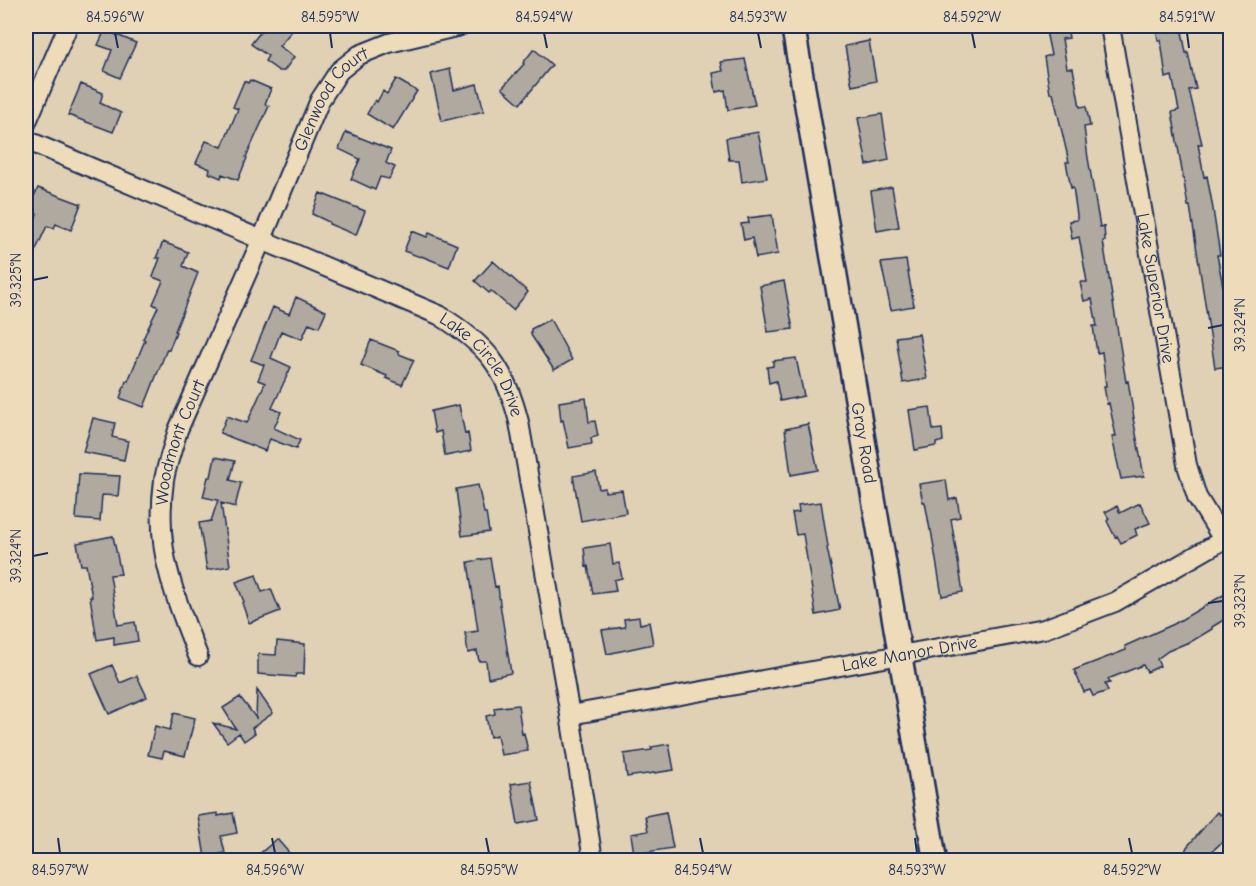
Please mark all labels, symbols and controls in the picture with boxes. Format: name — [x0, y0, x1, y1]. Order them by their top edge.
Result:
text: 84.596°W — [86, 8, 144, 26]
text: 84.595°W — [301, 8, 359, 26]
text: 84.594°W — [515, 8, 573, 26]
text: 84.593°W — [729, 8, 787, 26]
text: 84.592°W — [943, 8, 1001, 26]
text: 84.591°W — [1159, 8, 1215, 26]
street label: Glenwood Court — [289, 42, 371, 154]
street label: Lake Superior Drive — [1132, 211, 1179, 365]
text: 39.325°N — [7, 253, 25, 308]
text: 39.324°N — [1231, 298, 1249, 352]
street label: Lake Circle Drive — [436, 308, 528, 419]
street label: Woodmont Court — [151, 376, 210, 506]
street label: Gray Road — [847, 401, 881, 485]
text: 39.324°N — [7, 529, 25, 583]
text: 39.323°N — [1231, 574, 1249, 628]
street label: Lake Manor Drive — [840, 631, 979, 676]
text: 84.597°W — [31, 861, 89, 879]
text: 84.596°W — [246, 861, 304, 879]
text: 84.595°W — [460, 861, 518, 879]
text: 84.594°W — [674, 861, 732, 879]
text: 84.593°W — [888, 861, 946, 879]
text: 84.592°W — [1103, 861, 1161, 879]

